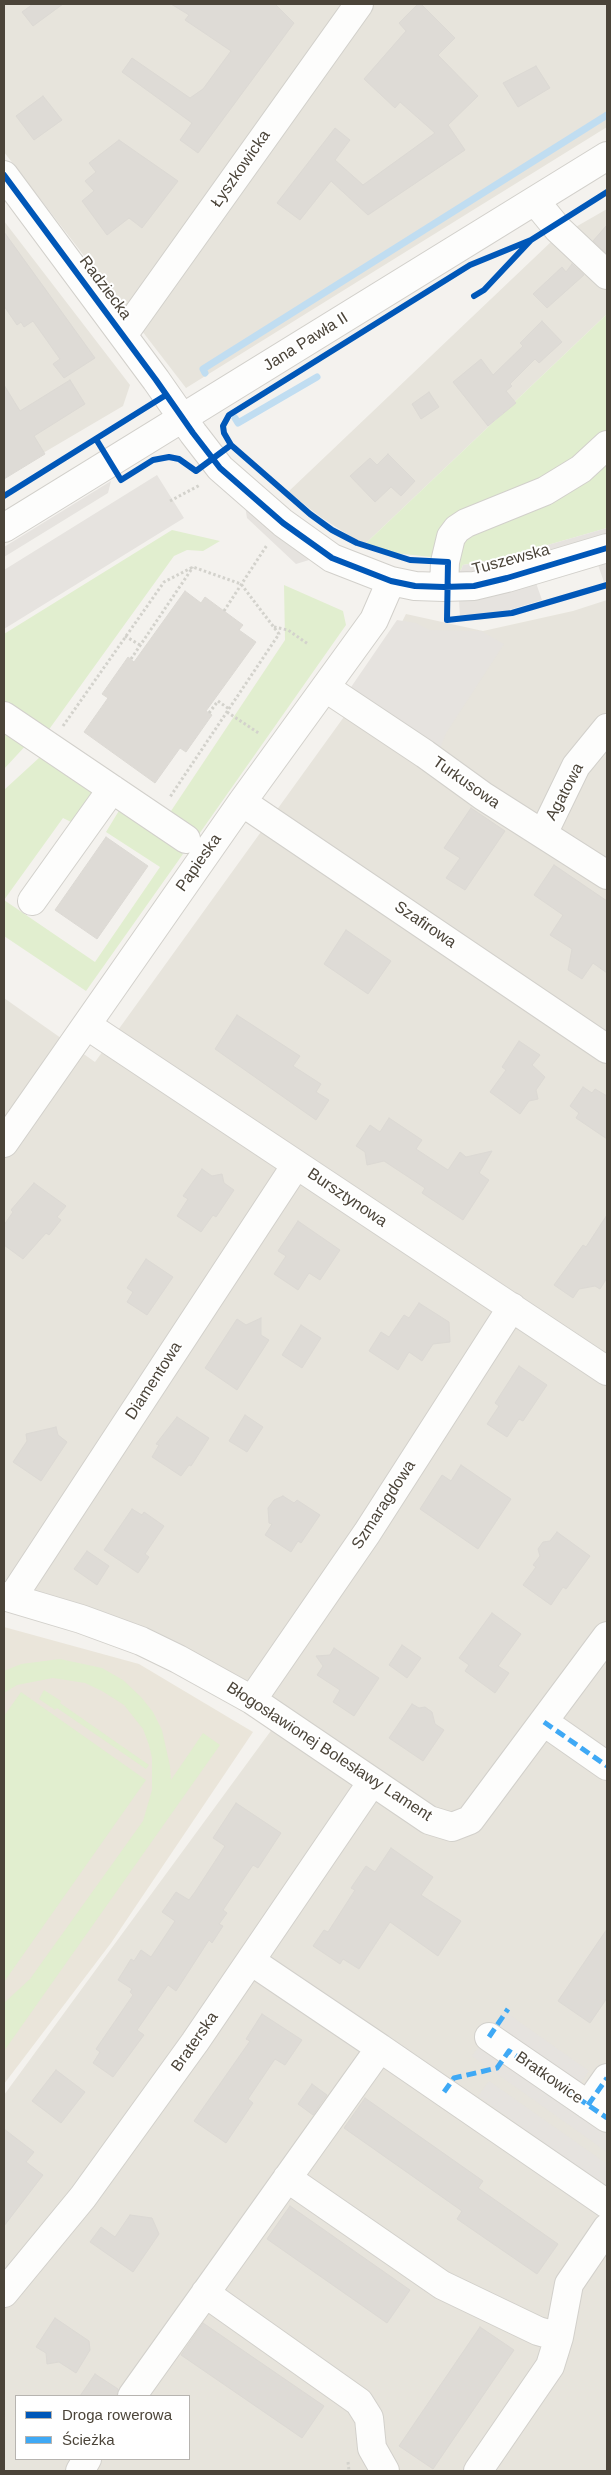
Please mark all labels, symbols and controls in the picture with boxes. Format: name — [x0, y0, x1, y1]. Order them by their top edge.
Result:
street label: Łyszkowicka — [207, 127, 275, 211]
street label: Radziecka — [75, 252, 135, 324]
street label: Jana Pawła II — [260, 308, 352, 376]
street label: Tuszewska — [470, 540, 552, 580]
street label: Turkusowa — [429, 753, 503, 813]
street label: Agatowa — [542, 760, 588, 824]
street label: Papieska — [172, 831, 226, 895]
street label: Szafirowa — [391, 897, 459, 953]
street label: Bursztynowa — [304, 1164, 390, 1232]
street label: Diamentowa — [122, 1338, 186, 1424]
street label: Szmaragdowa — [348, 1457, 420, 1553]
street label: Błogosławionej Bolesławy Lament — [223, 1678, 435, 1826]
street label: Braterska — [168, 2008, 222, 2076]
street label: Bratkowice — [511, 2048, 587, 2108]
legend — [15, 2395, 190, 2460]
text: Droga rowerowa — [62, 2406, 172, 2423]
text: Ścieżka — [62, 2431, 115, 2448]

